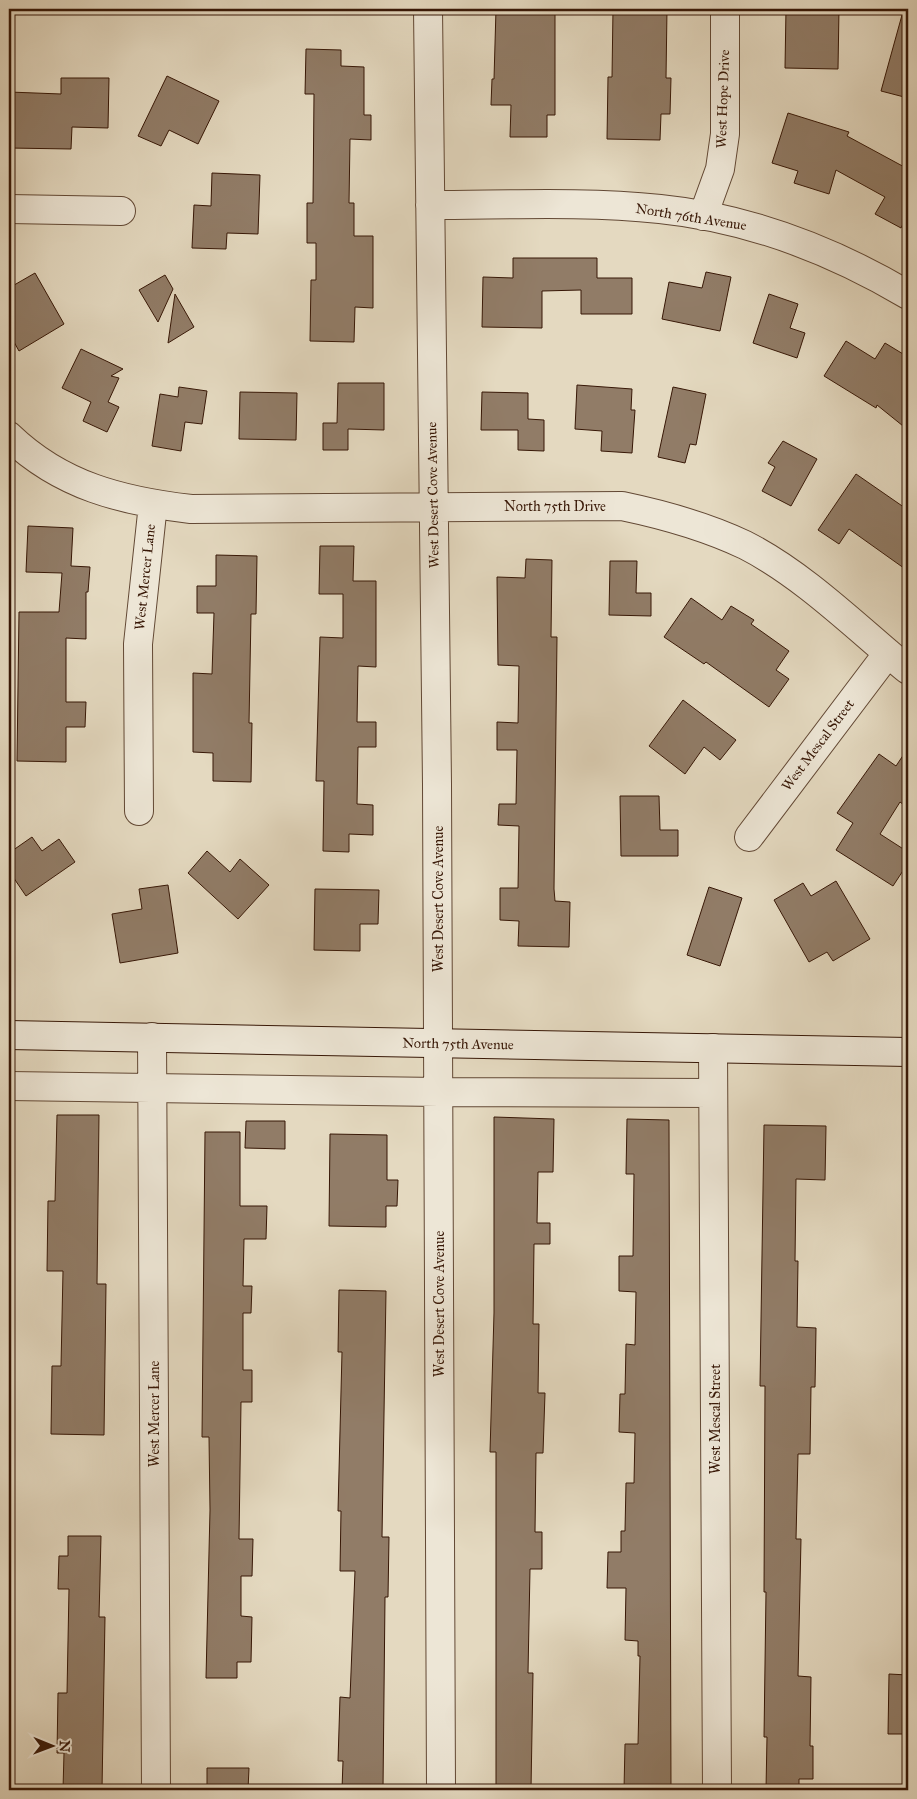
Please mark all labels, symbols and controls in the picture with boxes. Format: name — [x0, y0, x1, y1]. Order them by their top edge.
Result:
street label: West Hope Drive — [713, 49, 733, 149]
street label: North 76th Avenue — [634, 200, 748, 234]
street label: West Desert Cove Avenue — [423, 421, 443, 568]
street label: North 75th Drive — [504, 498, 606, 515]
street label: West Mercer Lane — [131, 523, 159, 631]
street label: West Mescal Street — [778, 696, 858, 794]
street label: West Desert Cove Avenue — [430, 825, 447, 972]
street label: North 75th Avenue — [402, 1035, 514, 1053]
street label: West Desert Cove Avenue — [431, 1230, 448, 1377]
street label: West Mercer Lane — [146, 1361, 163, 1467]
street label: West Mescal Street — [707, 1364, 724, 1474]
north arrow — [28, 1722, 78, 1772]
text: N — [56, 1740, 73, 1752]

